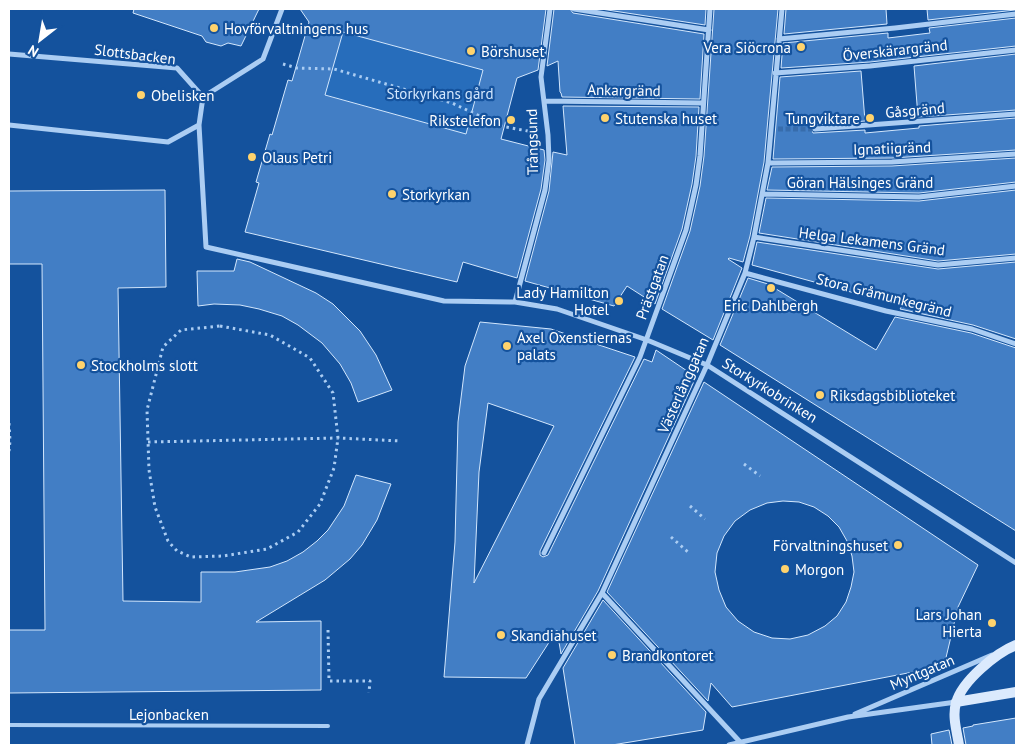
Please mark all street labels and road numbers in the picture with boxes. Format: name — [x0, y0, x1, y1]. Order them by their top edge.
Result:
street label: Överskärargränd — [842, 35, 948, 65]
street label: Slottsbacken — [93, 40, 177, 68]
street label: Ankargränd — [587, 80, 661, 100]
street label: Gåsgränd — [884, 98, 946, 122]
street label: Trångsund — [522, 109, 542, 175]
street label: Ignatiigränd — [853, 137, 931, 159]
street label: Göran Hälsinges Gränd — [787, 173, 933, 192]
street label: Helga Lekamens Gränd — [798, 223, 946, 259]
street label: Prästgatan — [631, 252, 673, 322]
street label: Stora Gråmunkegränd — [814, 269, 954, 321]
street label: Västerlånggatan — [653, 334, 713, 437]
street label: Storkyrkobrinken — [719, 353, 821, 427]
street label: Myntgatan — [887, 650, 957, 694]
street label: Lejonbacken — [129, 705, 209, 724]

